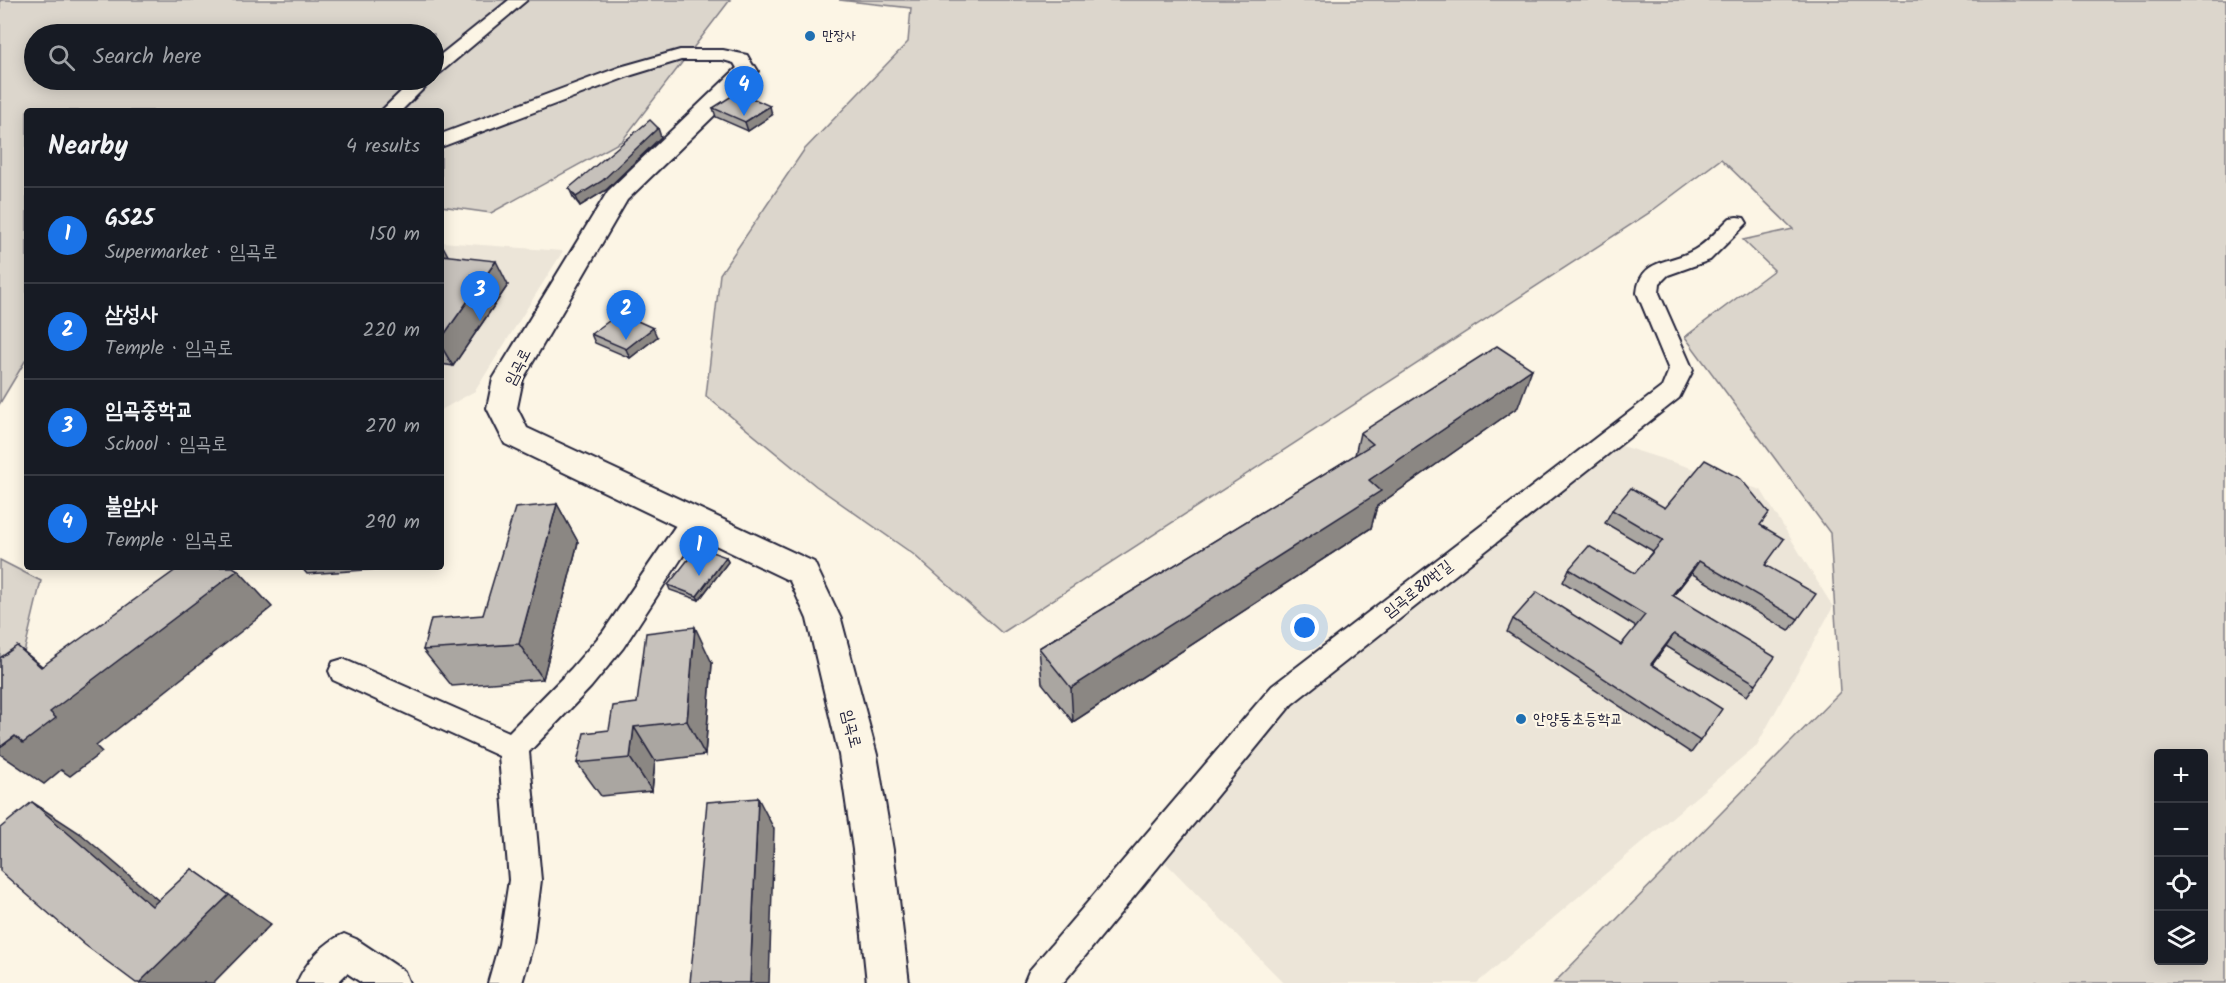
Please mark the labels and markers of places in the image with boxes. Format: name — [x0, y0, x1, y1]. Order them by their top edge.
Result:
place label: 만장사 — [822, 25, 857, 47]
marker: 만장사 — [803, 29, 817, 43]
pin: 4 — [724, 66, 764, 116]
pin: 3 — [460, 272, 500, 321]
pin: 2 — [606, 290, 646, 340]
pin: 1 — [680, 526, 718, 576]
place label: 안양동초등학교 — [1533, 707, 1623, 732]
marker: 안양동초등학교 — [1514, 712, 1528, 726]

